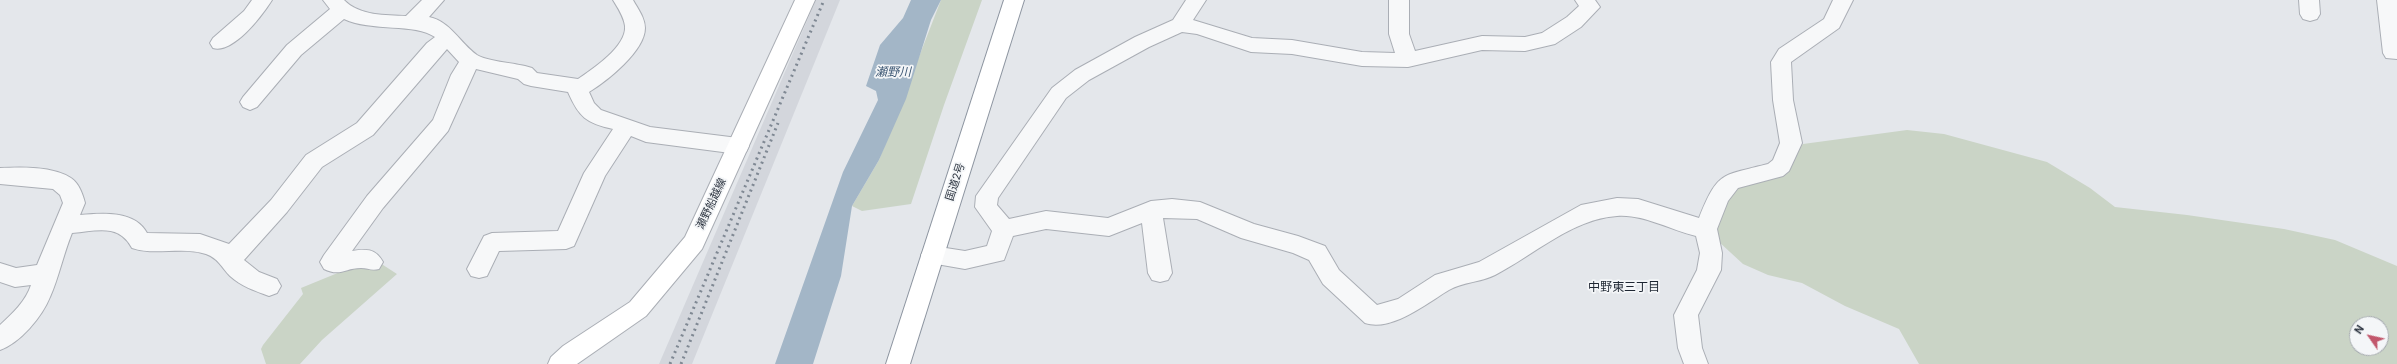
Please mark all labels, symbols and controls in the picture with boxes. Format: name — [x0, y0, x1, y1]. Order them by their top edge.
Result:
water label: 瀬野川 — [875, 66, 911, 80]
street label: 国道2号 — [944, 161, 968, 203]
street label: 瀬野船越線 — [694, 176, 730, 232]
district label: 中野東三丁目 — [1588, 281, 1660, 295]
north arrow — [2349, 316, 2389, 356]
text: N — [2352, 323, 2367, 336]

